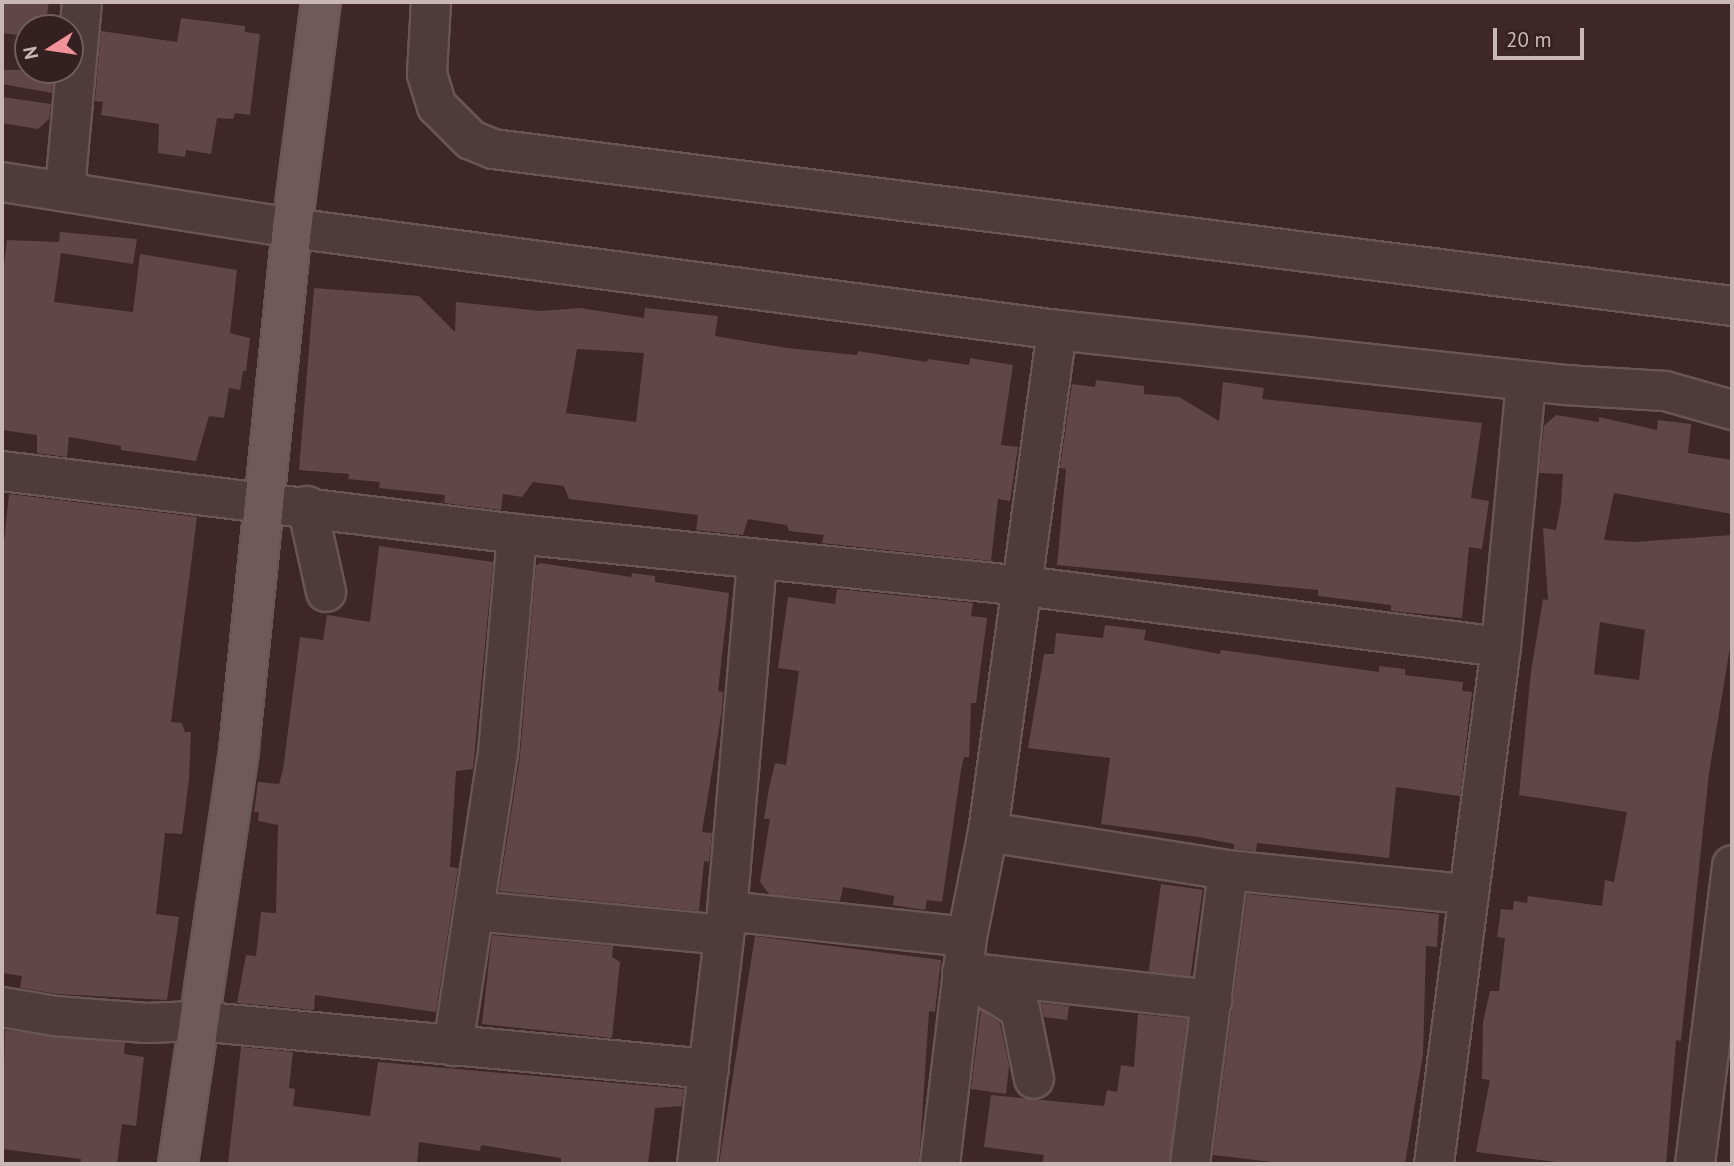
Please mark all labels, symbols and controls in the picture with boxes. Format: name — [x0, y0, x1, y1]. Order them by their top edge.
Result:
north arrow — [14, 14, 84, 84]
scale bar — [1496, 14, 1587, 58]
text: 20 m — [1506, 26, 1552, 53]
text: N — [17, 44, 43, 62]

